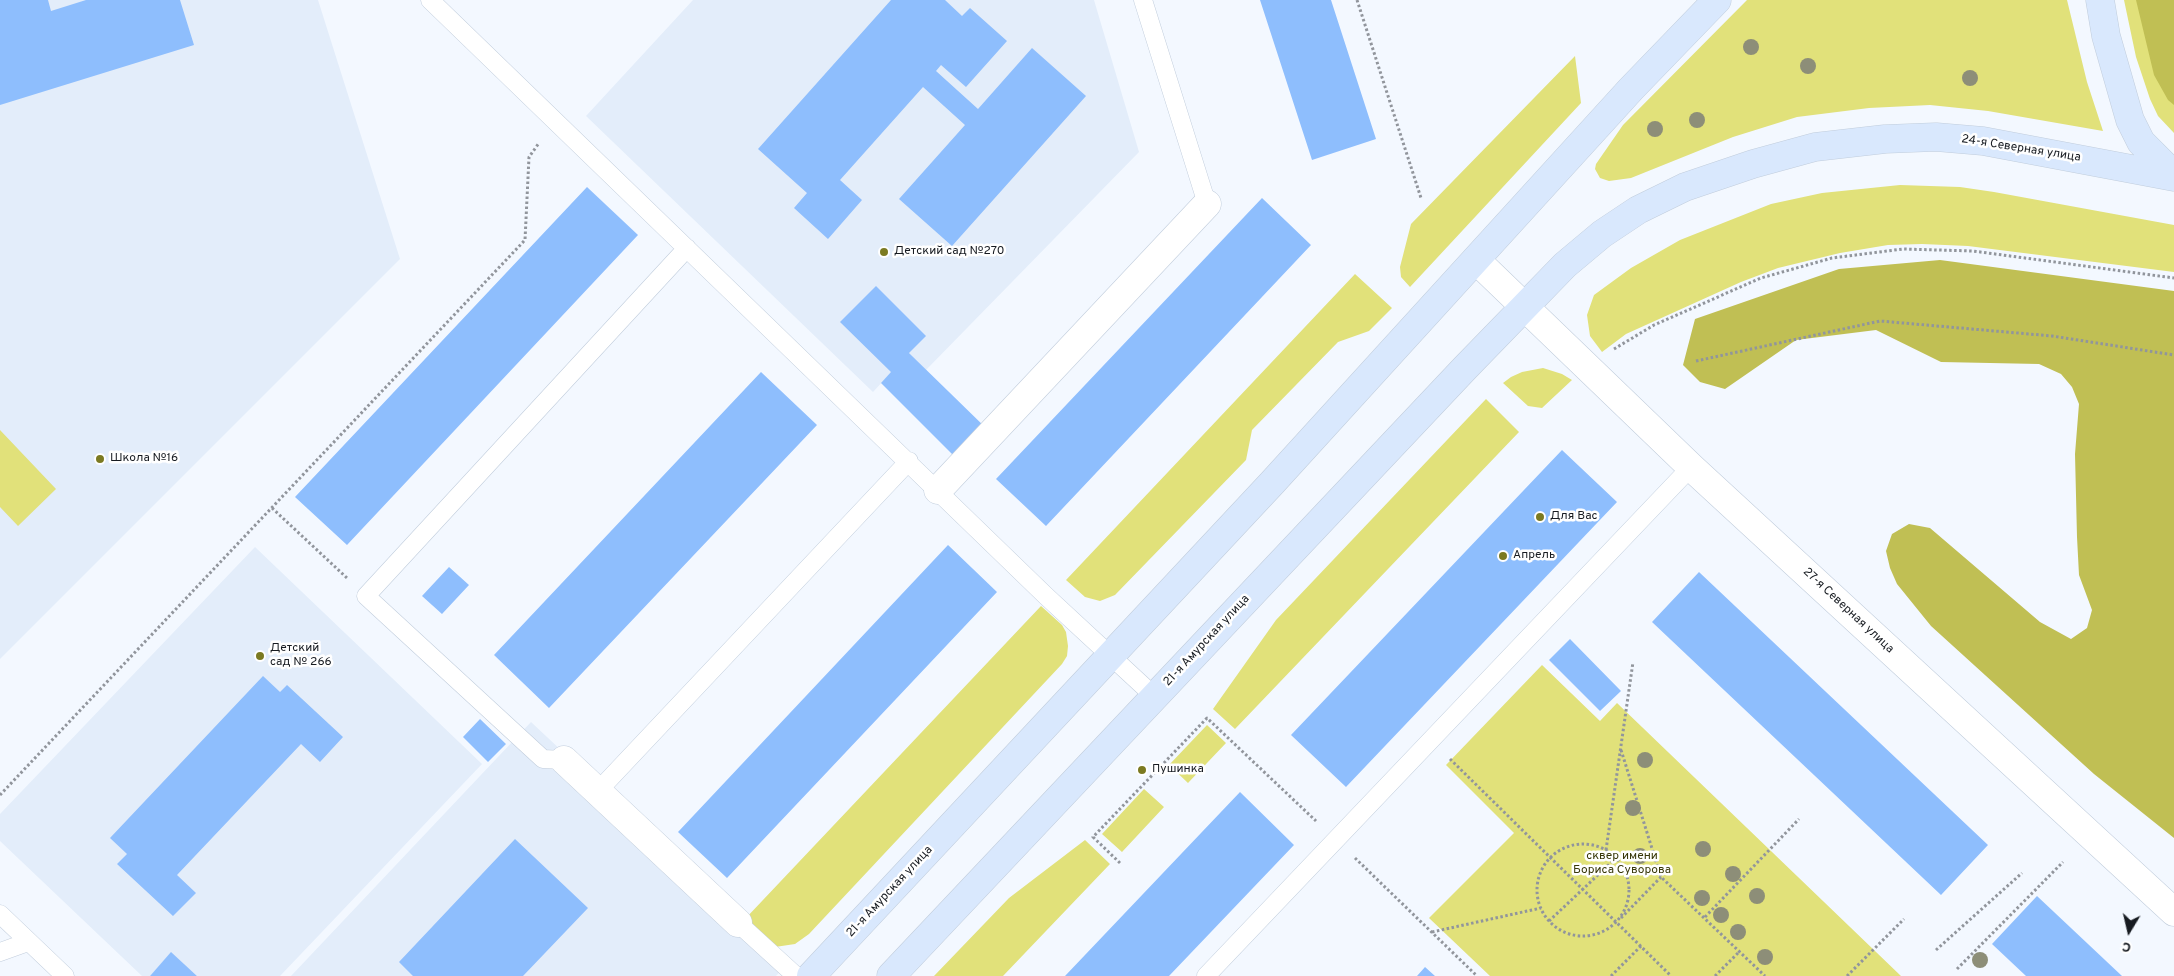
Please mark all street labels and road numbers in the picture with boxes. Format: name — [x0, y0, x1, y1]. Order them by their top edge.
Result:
street label: 24-я Северная улица — [1960, 132, 2082, 166]
street label: 27-я Северная улица — [1800, 565, 1896, 657]
street label: 21-я Амурская улица — [1161, 592, 1253, 690]
street label: 21-я Амурская улица — [844, 843, 936, 941]

